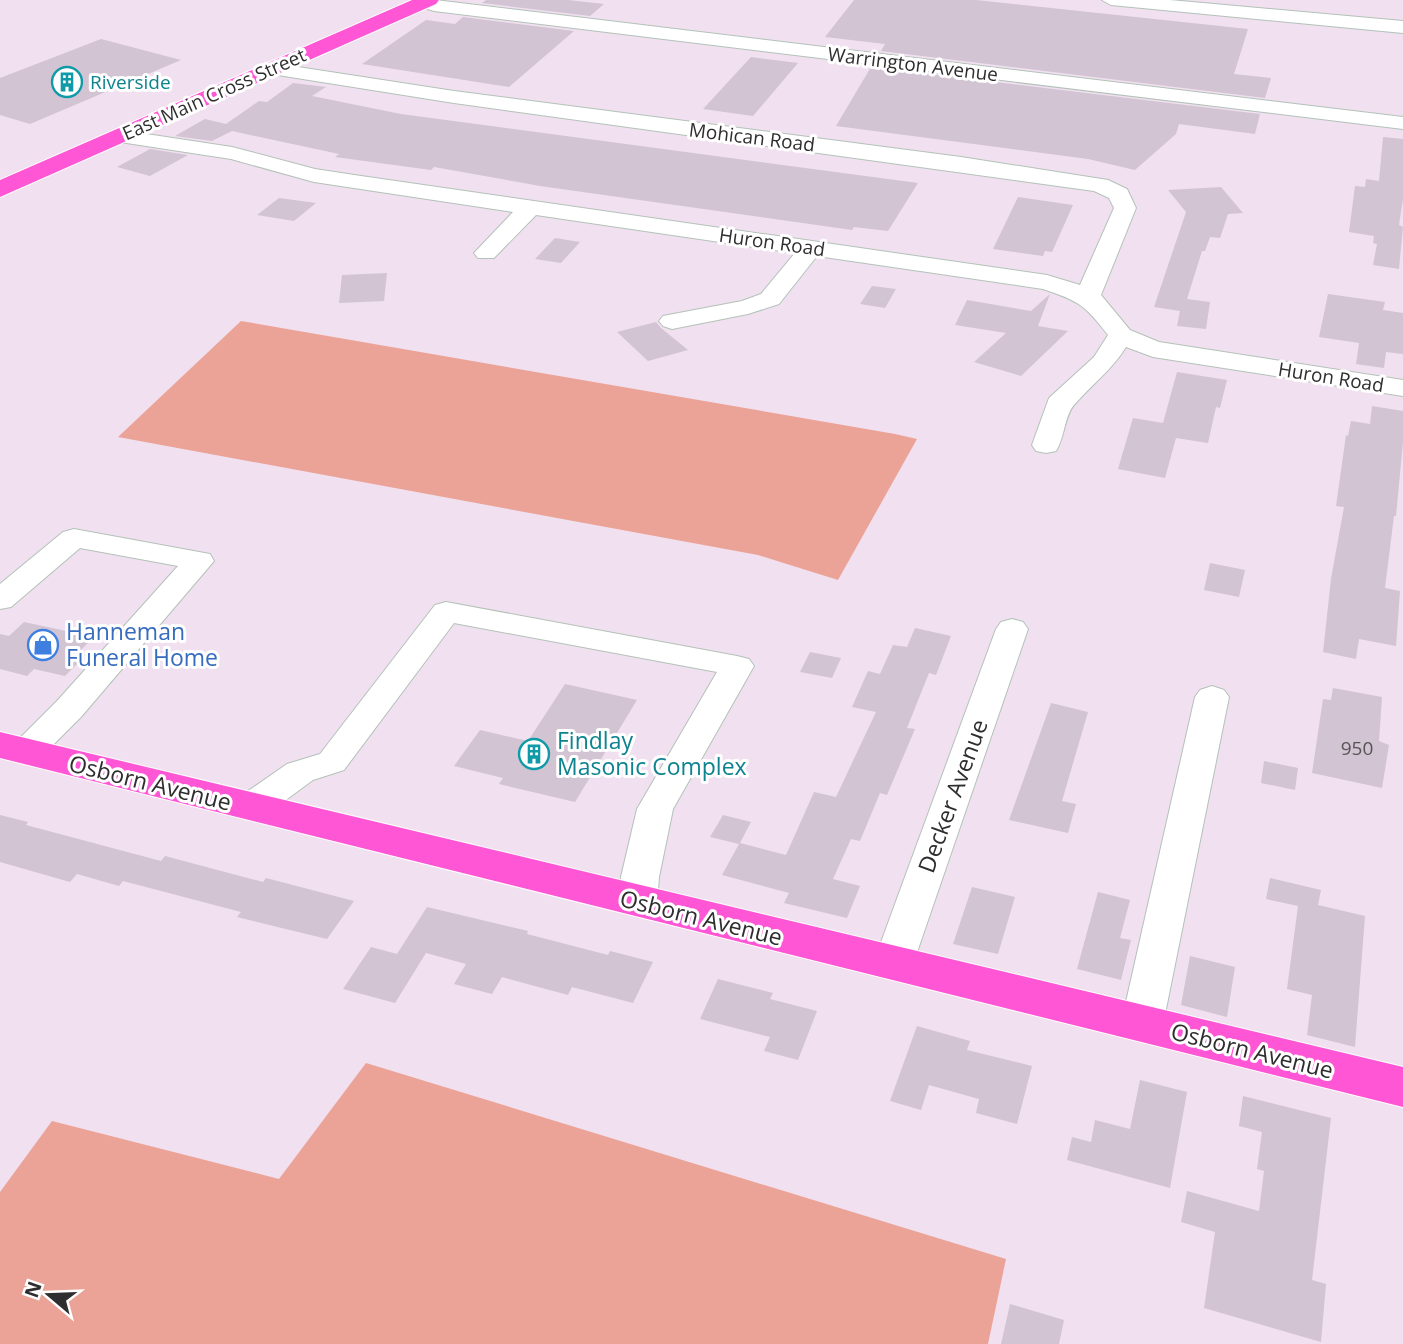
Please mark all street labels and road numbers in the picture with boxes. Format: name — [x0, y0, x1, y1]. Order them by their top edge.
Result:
street label: Warrington Avenue — [826, 41, 1000, 87]
street label: East Main Cross Street — [118, 42, 310, 146]
street label: Mohican Road — [688, 116, 816, 158]
street label: Huron Road — [717, 222, 827, 262]
street label: Huron Road — [1276, 356, 1386, 398]
street label: Decker Avenue — [909, 715, 995, 877]
street label: Osborn Avenue — [66, 746, 235, 818]
street label: Osborn Avenue — [617, 881, 786, 953]
street label: Osborn Avenue — [1168, 1014, 1337, 1086]

